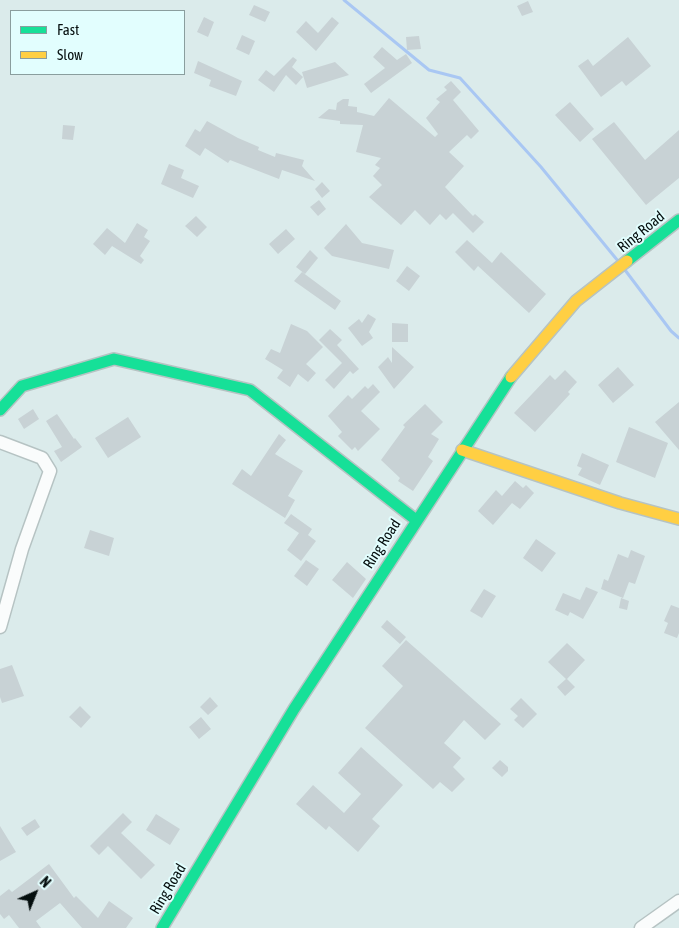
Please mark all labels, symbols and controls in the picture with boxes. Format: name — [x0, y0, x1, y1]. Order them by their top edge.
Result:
legend — [10, 10, 185, 75]
text: Fast — [57, 21, 79, 38]
text: Slow — [57, 46, 83, 63]
street label: Ring Road — [614, 208, 668, 256]
street label: Ring Road — [359, 516, 405, 572]
street label: Ring Road — [146, 861, 190, 917]
north arrow — [10, 868, 60, 918]
text: N — [37, 874, 54, 891]

